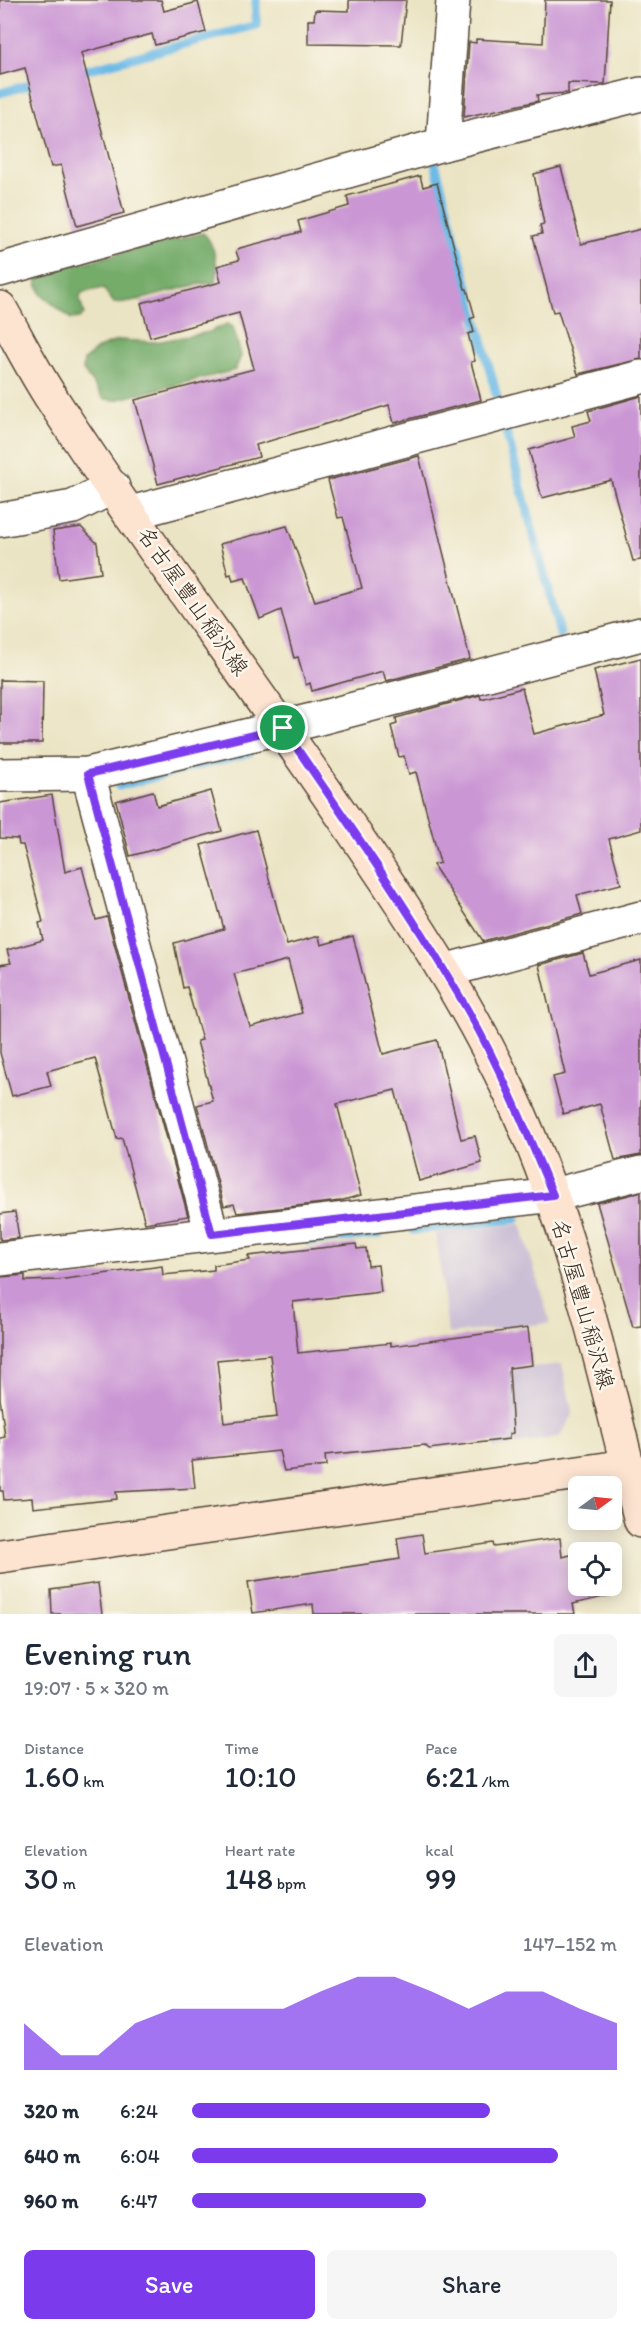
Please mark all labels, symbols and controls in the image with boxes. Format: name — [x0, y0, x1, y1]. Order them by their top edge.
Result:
street label: 名古屋豊山稲沢線 — [131, 521, 255, 681]
pin — [257, 702, 308, 753]
icon: arrive — [266, 711, 299, 744]
street label: 名古屋豊山稲沢線 — [546, 1216, 620, 1392]
north arrow — [568, 1476, 622, 1530]
map controls — [568, 1476, 622, 1596]
button: locate — [568, 1542, 622, 1596]
text: Evening run — [24, 1634, 191, 1673]
button: share — [554, 1634, 617, 1697]
text: 19:07 · 5 × 320 m — [24, 1676, 169, 1700]
text: Distance — [24, 1739, 84, 1758]
text: Time — [225, 1739, 259, 1758]
text: Pace — [425, 1739, 457, 1758]
text: 1.60 — [24, 1758, 80, 1795]
text: 10:10 — [225, 1758, 297, 1795]
text: 6:21 — [425, 1758, 478, 1795]
text: km — [80, 1772, 104, 1791]
text: /km — [478, 1772, 510, 1791]
text: Elevation — [24, 1841, 88, 1860]
text: Heart rate — [225, 1841, 295, 1860]
text: kcal — [425, 1841, 454, 1860]
text: 30 — [24, 1860, 59, 1897]
text: 148 — [225, 1860, 273, 1897]
text: 99 — [425, 1860, 457, 1897]
text: m — [59, 1874, 76, 1893]
text: bpm — [273, 1874, 306, 1893]
text: Elevation — [24, 1932, 103, 1956]
text: 147–152 m — [523, 1932, 617, 1956]
text: 320 m — [24, 2099, 79, 2123]
text: 6:24 — [120, 2099, 158, 2123]
text: 640 m — [24, 2144, 80, 2168]
text: 6:04 — [120, 2144, 160, 2168]
text: 960 m — [24, 2189, 79, 2213]
text: 6:47 — [120, 2189, 157, 2213]
button: Save — [24, 2250, 315, 2319]
button: Share — [327, 2250, 617, 2319]

